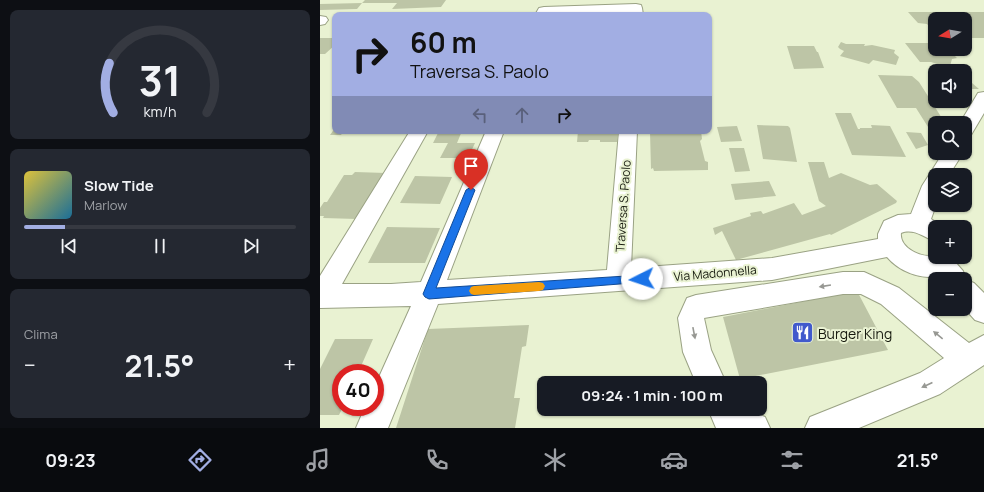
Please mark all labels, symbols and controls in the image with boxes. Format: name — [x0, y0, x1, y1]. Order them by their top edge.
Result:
north arrow — [928, 12, 972, 56]
map controls — [928, 12, 972, 316]
text: 60 m — [410, 23, 477, 61]
icon: right — [344, 28, 396, 80]
text: 31 — [139, 51, 181, 107]
text: Traversa S. Paolo — [410, 59, 549, 83]
button: sound — [928, 64, 972, 108]
text: km/h — [143, 101, 177, 120]
icon: left — [469, 104, 491, 126]
icon: ahead — [511, 104, 533, 126]
icon: right — [553, 104, 575, 126]
button: search — [928, 116, 972, 160]
pin — [454, 149, 488, 190]
icon: arrive — [460, 155, 482, 177]
street label: Traversa S. Paolo — [611, 159, 635, 253]
button: layers — [928, 168, 972, 212]
text: Slow Tide — [84, 175, 154, 196]
text: Marlow — [84, 196, 127, 214]
button: + — [928, 220, 972, 264]
icon: previous — [58, 235, 80, 257]
icon: pause — [149, 235, 171, 257]
icon: next — [240, 235, 262, 257]
position arrow — [621, 258, 663, 300]
street label: Via Madonnella — [673, 261, 757, 285]
button: − — [928, 272, 972, 316]
one-way arrow — [819, 283, 831, 289]
restaurant icon: Burger King — [790, 320, 816, 346]
place label: Burger King — [818, 324, 892, 343]
text: Clima — [24, 325, 58, 343]
one-way arrow — [691, 327, 697, 340]
one-way arrow — [932, 331, 943, 339]
text: 21.5° — [125, 345, 195, 386]
text: − — [24, 350, 36, 380]
text: + — [283, 350, 296, 380]
speed limit sign: 40 — [332, 364, 384, 416]
one-way arrow — [921, 382, 933, 388]
text: 09:24 · 1 min · 100 m — [581, 385, 723, 406]
icon: directions — [186, 446, 214, 474]
icon: music — [304, 446, 332, 474]
icon: phone — [423, 446, 451, 474]
icon: climate — [541, 446, 569, 474]
icon: car — [660, 446, 688, 474]
icon: filters — [778, 446, 806, 474]
text: 09:23 — [45, 448, 96, 472]
text: 21.5° — [897, 448, 939, 472]

